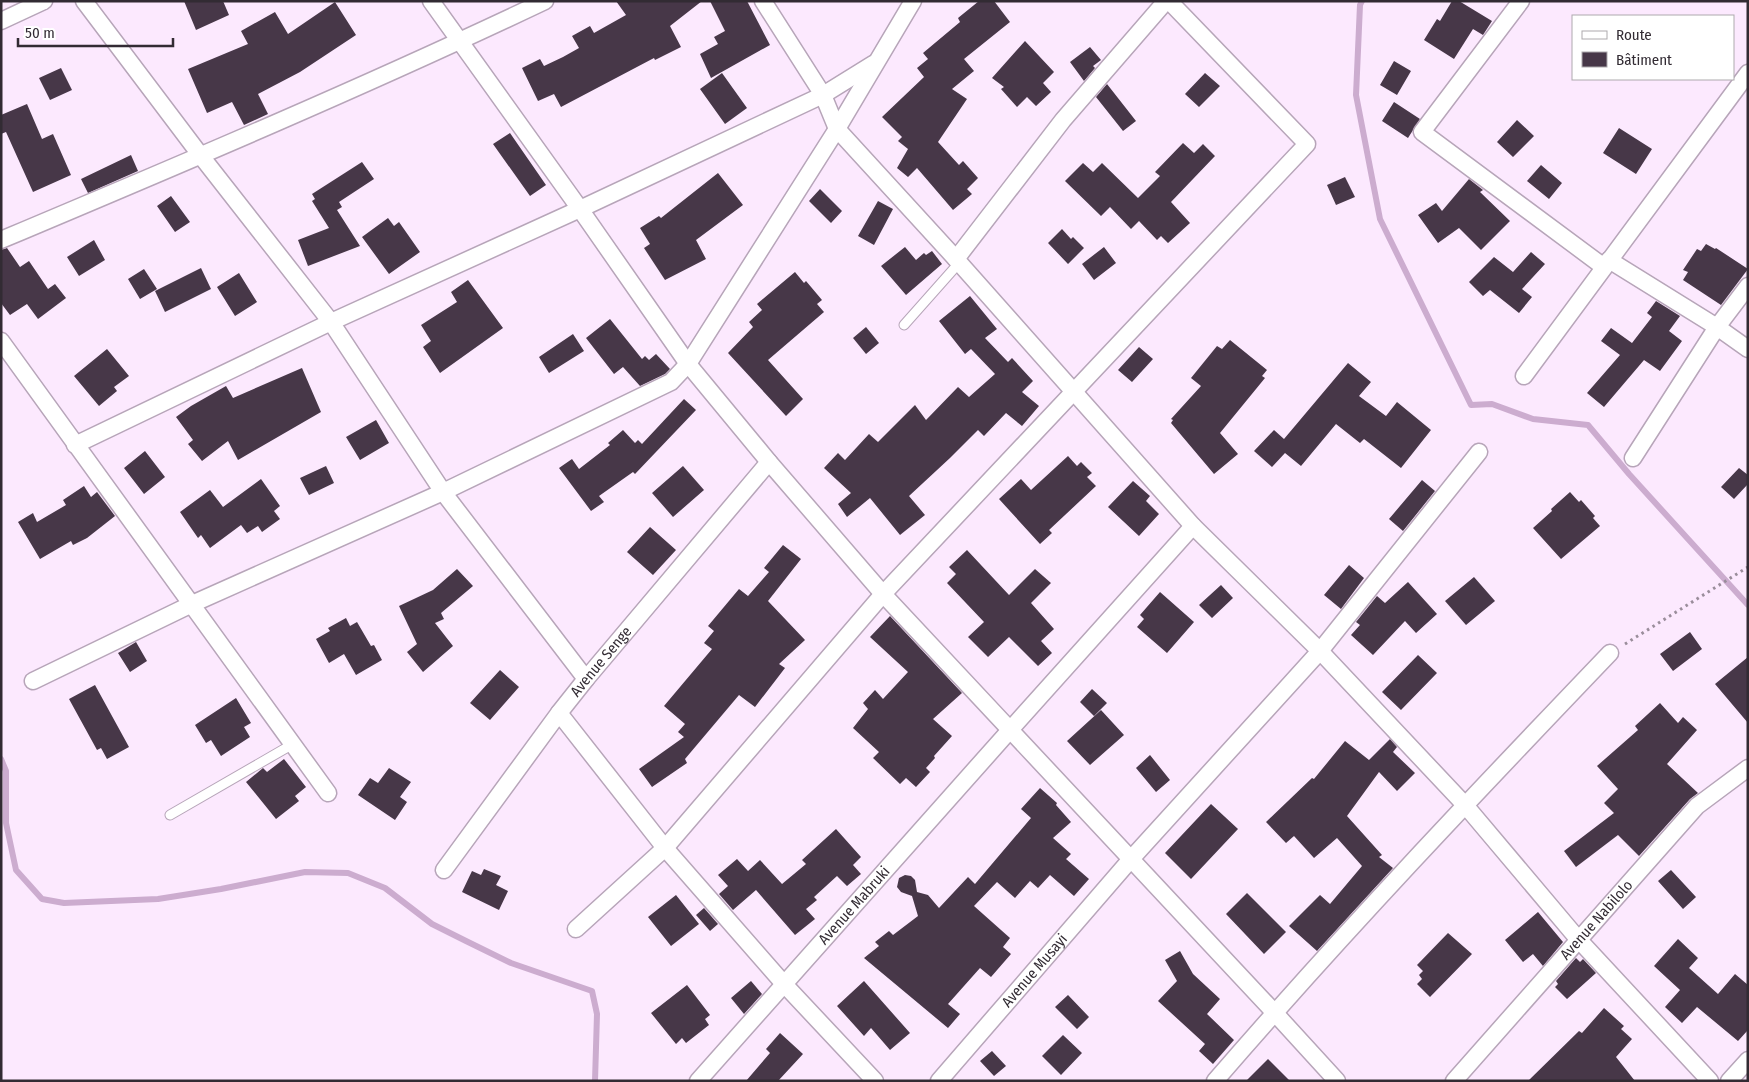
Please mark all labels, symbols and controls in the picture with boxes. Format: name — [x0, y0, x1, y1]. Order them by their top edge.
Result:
scale bar — [18, 15, 172, 47]
legend — [1572, 15, 1734, 80]
text: 50 m — [25, 24, 55, 42]
text: Route — [1616, 26, 1652, 44]
text: Bâtiment — [1616, 51, 1672, 69]
street label: Avenue Senge — [567, 623, 635, 700]
street label: Avenue Mabruki — [815, 863, 894, 948]
street label: Avenue Nabilolo — [1556, 876, 1636, 963]
street label: Avenue Musayi — [998, 930, 1071, 1011]

